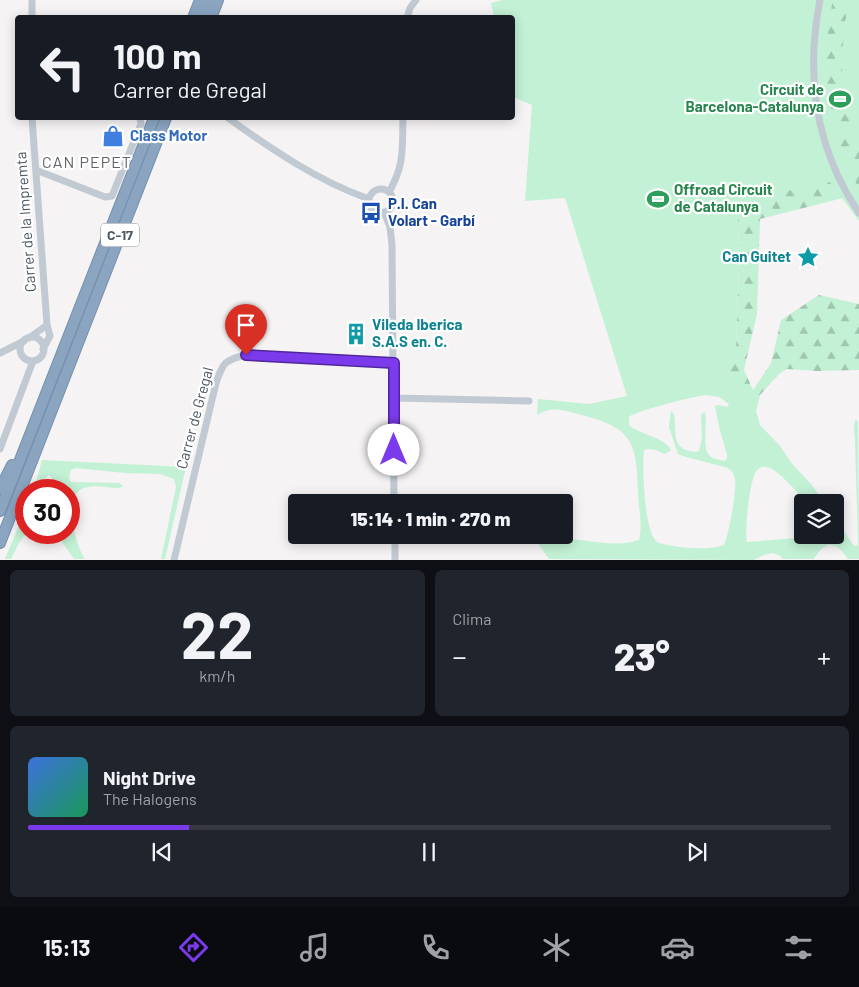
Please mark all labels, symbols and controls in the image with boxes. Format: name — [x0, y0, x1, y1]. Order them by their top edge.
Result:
text: 100 m — [113, 34, 202, 76]
icon: left — [30, 35, 95, 100]
text: Carrer de Gregal — [113, 76, 267, 102]
place label: Circuit de Barcelona-Catalunya — [686, 80, 824, 115]
sports icon: Circuit de Barcelona-Catalunya — [827, 86, 853, 112]
shop icon: Class Motor — [100, 123, 126, 149]
place label: Class Motor — [130, 126, 207, 144]
street label: Carrer de la Impremta — [11, 151, 39, 293]
district label: CAN PEPET — [42, 152, 132, 171]
place label: Offroad Circuit de Catalunya — [674, 180, 773, 215]
sports icon: Offroad Circuit de Catalunya — [645, 186, 671, 212]
place label: P.I. Can Volart - Garbí — [388, 194, 475, 229]
bus stop icon: P.I. Can Volart - Garbí — [358, 200, 384, 226]
road number: C-17 — [101, 224, 139, 246]
place icon: Can Guitet — [795, 244, 821, 270]
place label: Can Guitet — [722, 247, 791, 265]
pin — [225, 304, 267, 355]
icon: arrive — [232, 311, 260, 339]
place label: Vileda Iberica S.A.S en. C. — [372, 315, 463, 350]
building icon: Vileda Iberica S.A.S en. C. — [343, 321, 369, 347]
street label: Carrer de Gregal — [172, 365, 216, 471]
position arrow — [367, 423, 419, 475]
speed limit sign: 30 — [15, 479, 80, 544]
map controls — [794, 494, 844, 544]
button: layers — [794, 494, 844, 544]
text: 15:14 · 1 min · 270 m — [350, 507, 511, 530]
text: 22 — [181, 594, 254, 672]
text: Clima — [453, 609, 491, 628]
text: 23° — [614, 633, 670, 679]
text: − — [453, 639, 467, 673]
text: + — [817, 639, 831, 673]
text: km/h — [199, 666, 235, 685]
text: Night Drive — [103, 766, 196, 789]
text: The Halogens — [103, 789, 197, 808]
icon: previous — [148, 838, 176, 866]
icon: pause — [415, 838, 443, 866]
icon: next — [683, 838, 711, 866]
icon: directions — [176, 930, 211, 965]
icon: music — [297, 930, 332, 965]
icon: phone — [418, 930, 453, 965]
icon: climate — [539, 930, 574, 965]
icon: car — [660, 930, 695, 965]
icon: filters — [781, 930, 816, 965]
text: 15:13 — [43, 934, 90, 960]

